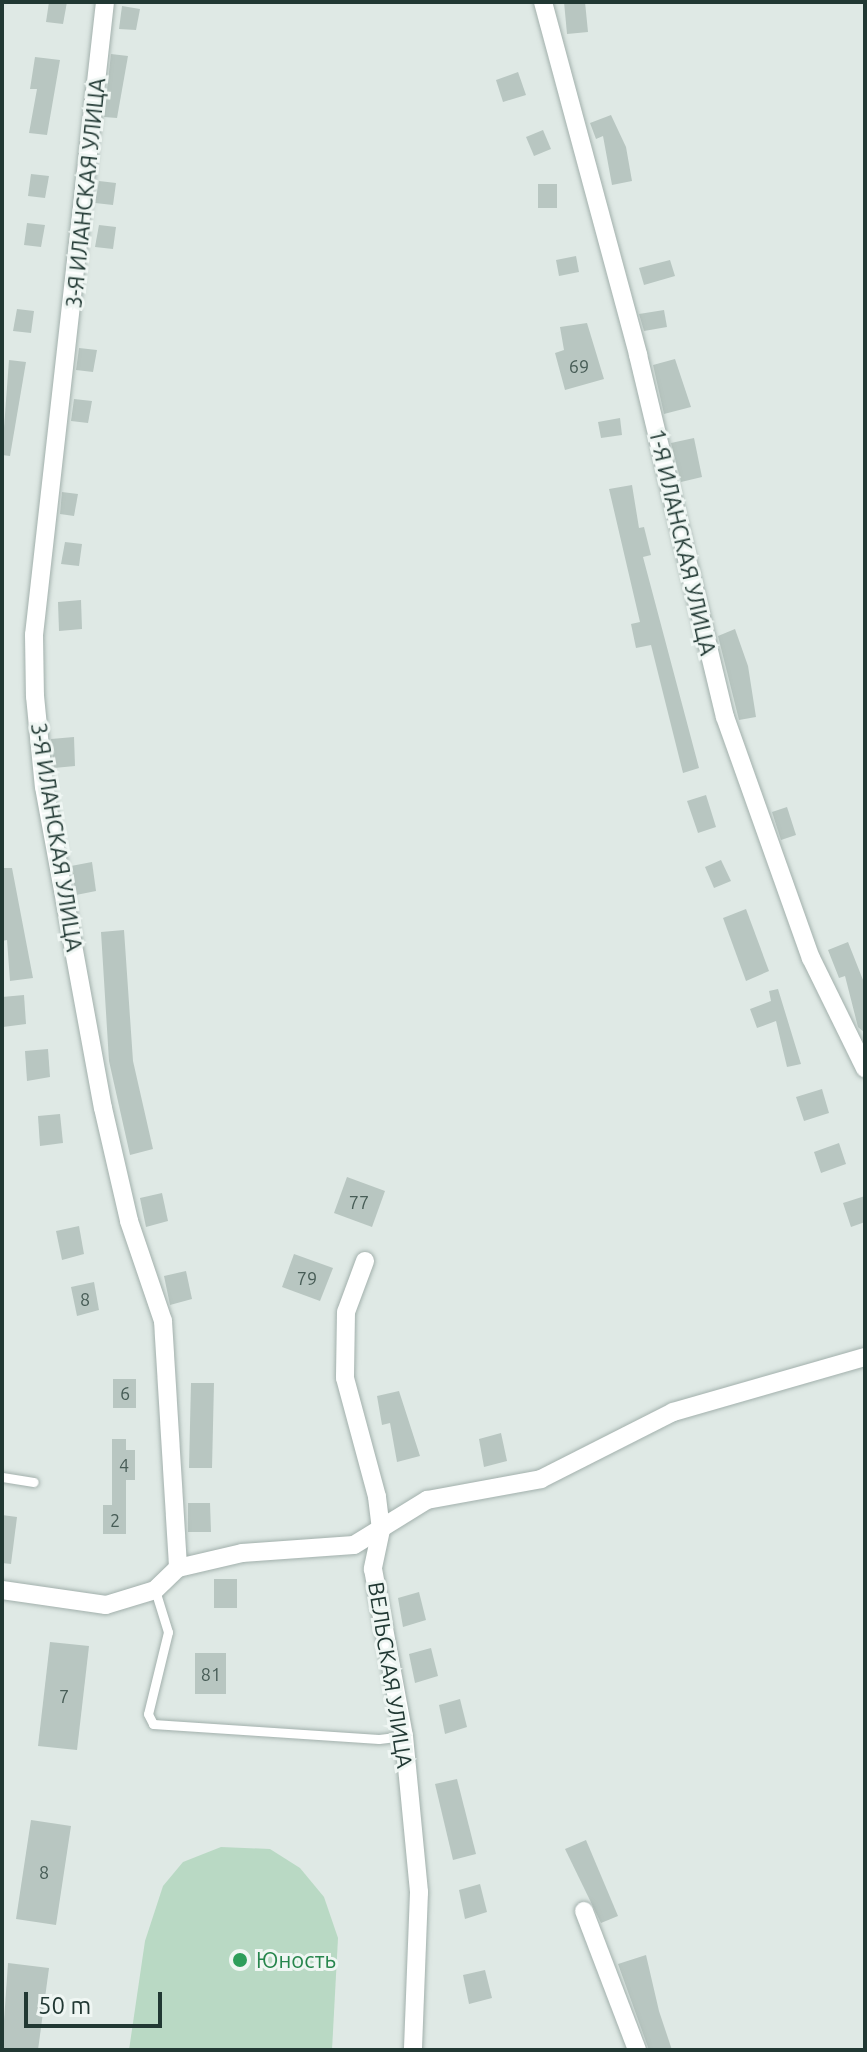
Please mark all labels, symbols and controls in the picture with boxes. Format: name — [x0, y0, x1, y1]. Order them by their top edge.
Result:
street label: 3-Я ИЛАНСКАЯ УЛИЦА — [60, 77, 110, 309]
house number: 69 — [569, 355, 589, 377]
street label: 1-Я ИЛАНСКАЯ УЛИЦА — [644, 426, 722, 658]
street label: 3-Я ИЛАНСКАЯ УЛИЦА — [26, 721, 88, 953]
house number: 77 — [349, 1191, 369, 1213]
house number: 79 — [297, 1267, 317, 1289]
house number: 8 — [80, 1288, 90, 1310]
house number: 6 — [120, 1382, 130, 1404]
house number: 4 — [119, 1454, 129, 1476]
house number: 2 — [110, 1509, 120, 1531]
street label: ВЕЛЬСКАЯ УЛИЦА — [363, 1580, 419, 1770]
house number: 81 — [201, 1663, 221, 1685]
house number: 7 — [59, 1685, 69, 1707]
house number: 8 — [39, 1861, 49, 1883]
place label: Юность — [256, 1947, 336, 1973]
marker: Юность — [231, 1951, 249, 1969]
scale bar — [28, 1976, 166, 2026]
text: 50 m — [38, 1992, 91, 2019]

